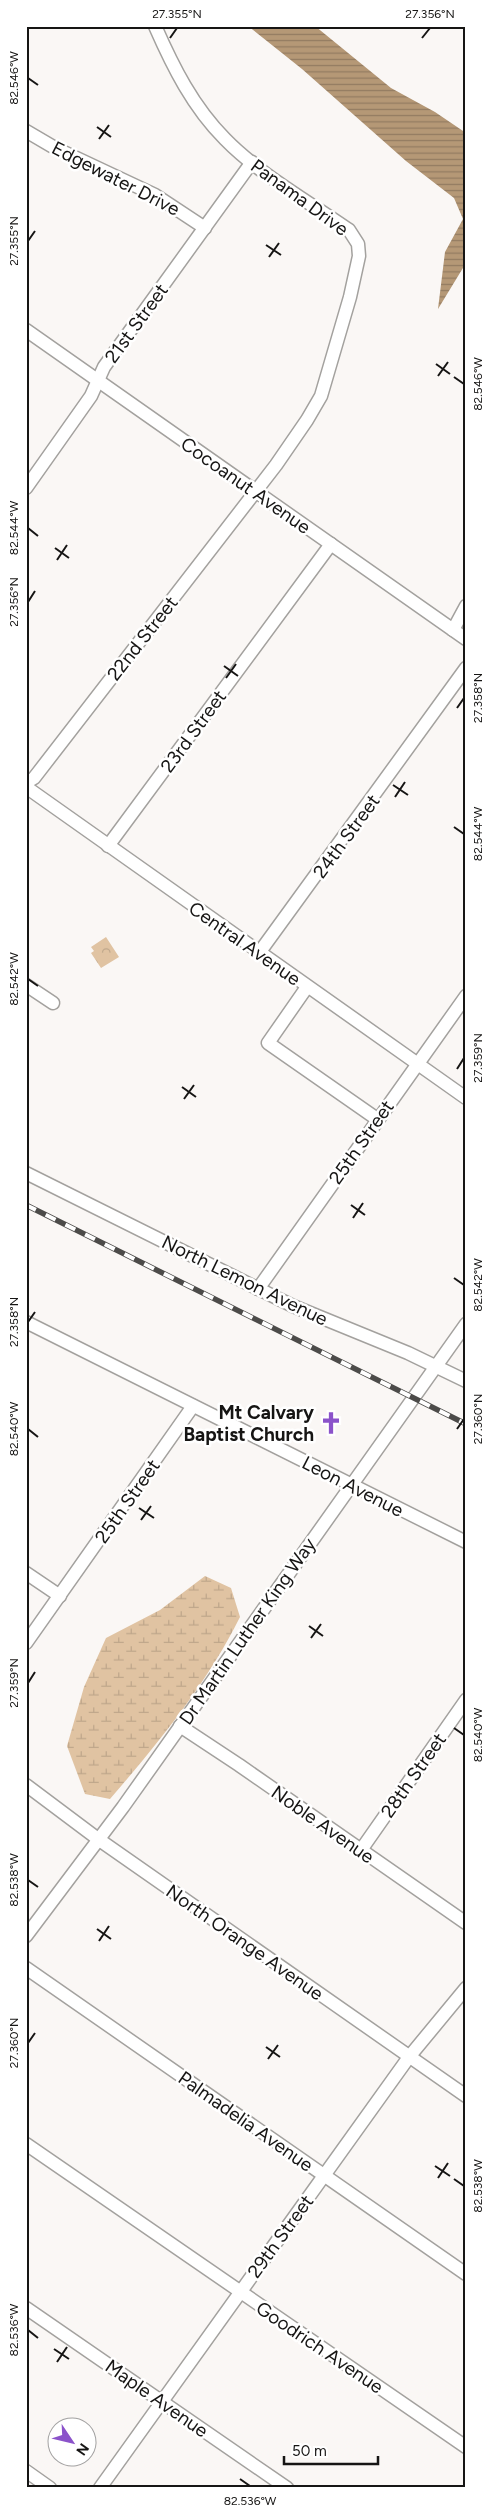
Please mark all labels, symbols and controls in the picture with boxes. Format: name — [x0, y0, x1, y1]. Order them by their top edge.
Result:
text: 27.355°N — [152, 7, 202, 21]
text: 27.356°N — [405, 7, 455, 21]
text: 82.546°W — [7, 51, 21, 105]
street label: Edgewater Drive — [48, 136, 184, 221]
street label: Panama Drive — [246, 154, 353, 241]
text: 27.355°N — [7, 216, 21, 266]
street label: 21st Street — [100, 279, 173, 367]
text: 82.546°W — [471, 357, 485, 411]
street label: Cocoanut Avenue — [176, 432, 315, 539]
text: 82.544°W — [7, 500, 21, 555]
text: 27.356°N — [7, 577, 21, 627]
street label: 22nd Street — [102, 591, 183, 685]
text: 27.358°N — [471, 673, 485, 723]
street label: 23rd Street — [156, 686, 231, 777]
street label: 24th Street — [308, 790, 385, 883]
text: 82.544°W — [471, 806, 485, 861]
street label: Central Avenue — [184, 896, 305, 990]
text: 82.542°W — [7, 952, 21, 1006]
text: 27.359°N — [471, 1033, 485, 1083]
street label: 25th Street — [324, 1096, 399, 1189]
street label: North Lemon Avenue — [158, 1230, 331, 1331]
text: 82.542°W — [471, 1258, 485, 1312]
text: 27.358°N — [7, 1297, 21, 1347]
text: 27.360°N — [471, 1394, 485, 1444]
text: 82.540°W — [7, 1401, 21, 1456]
place label: Mt Calvary Baptist Church — [183, 1401, 314, 1446]
church icon: Mt Calvary Baptist Church — [318, 1410, 344, 1436]
street label: Leon Avenue — [298, 1451, 407, 1522]
street label: 25th Street — [90, 1455, 165, 1548]
street label: Dr Martin Luther King Way — [174, 1534, 321, 1729]
text: 27.359°N — [7, 1658, 21, 1708]
text: 82.540°W — [471, 1707, 485, 1762]
street label: 28th Street — [376, 1729, 451, 1822]
street label: Noble Avenue — [267, 1780, 379, 1868]
text: 82.538°W — [7, 1853, 21, 1907]
street label: North Orange Avenue — [162, 1879, 328, 2005]
text: 27.360°N — [7, 2018, 21, 2068]
street label: Palmadelia Avenue — [174, 2066, 318, 2177]
text: 82.538°W — [471, 2159, 485, 2213]
street label: 29th Street — [243, 2190, 318, 2282]
street label: Goodrich Avenue — [252, 2296, 388, 2398]
text: 82.536°W — [7, 2303, 21, 2356]
street label: Maple Avenue — [101, 2354, 213, 2442]
north arrow — [48, 2416, 98, 2466]
scale bar — [284, 2434, 378, 2466]
text: N — [72, 2440, 92, 2458]
text: 50 m — [292, 2442, 327, 2460]
text: 82.536°W — [224, 2494, 277, 2508]

